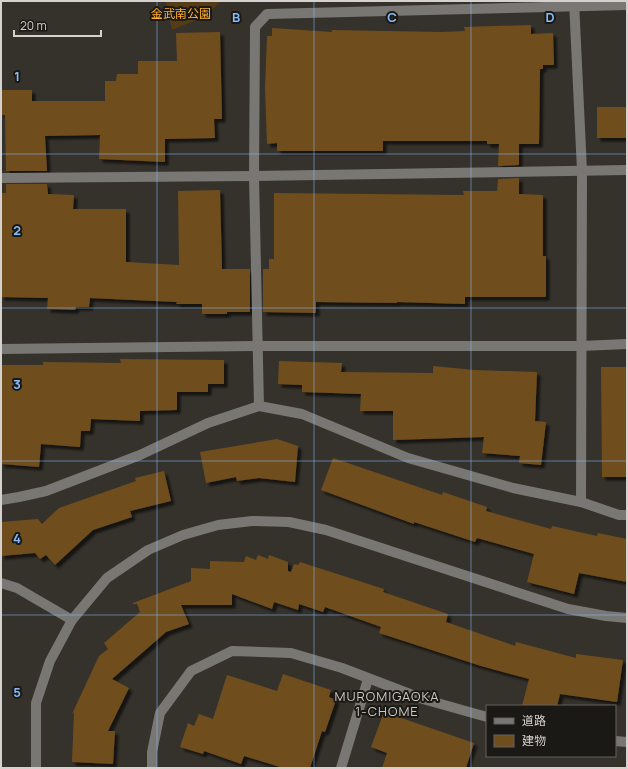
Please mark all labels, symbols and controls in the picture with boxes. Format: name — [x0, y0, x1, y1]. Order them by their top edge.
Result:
park label: 金武南公園 — [151, 5, 211, 22]
text: B — [232, 8, 240, 26]
text: C — [387, 8, 397, 26]
text: D — [545, 8, 555, 26]
scale bar — [14, 12, 101, 38]
text: 20 m — [20, 17, 47, 34]
text: 1 — [14, 67, 20, 85]
text: 2 — [13, 221, 21, 239]
text: 3 — [13, 375, 21, 393]
text: 4 — [13, 529, 21, 547]
text: 5 — [13, 683, 21, 701]
district label: MUROMIGAOKA 1-CHOME — [335, 687, 439, 720]
legend — [486, 705, 616, 757]
text: 道路 — [522, 712, 546, 729]
text: 建物 — [522, 732, 546, 749]

